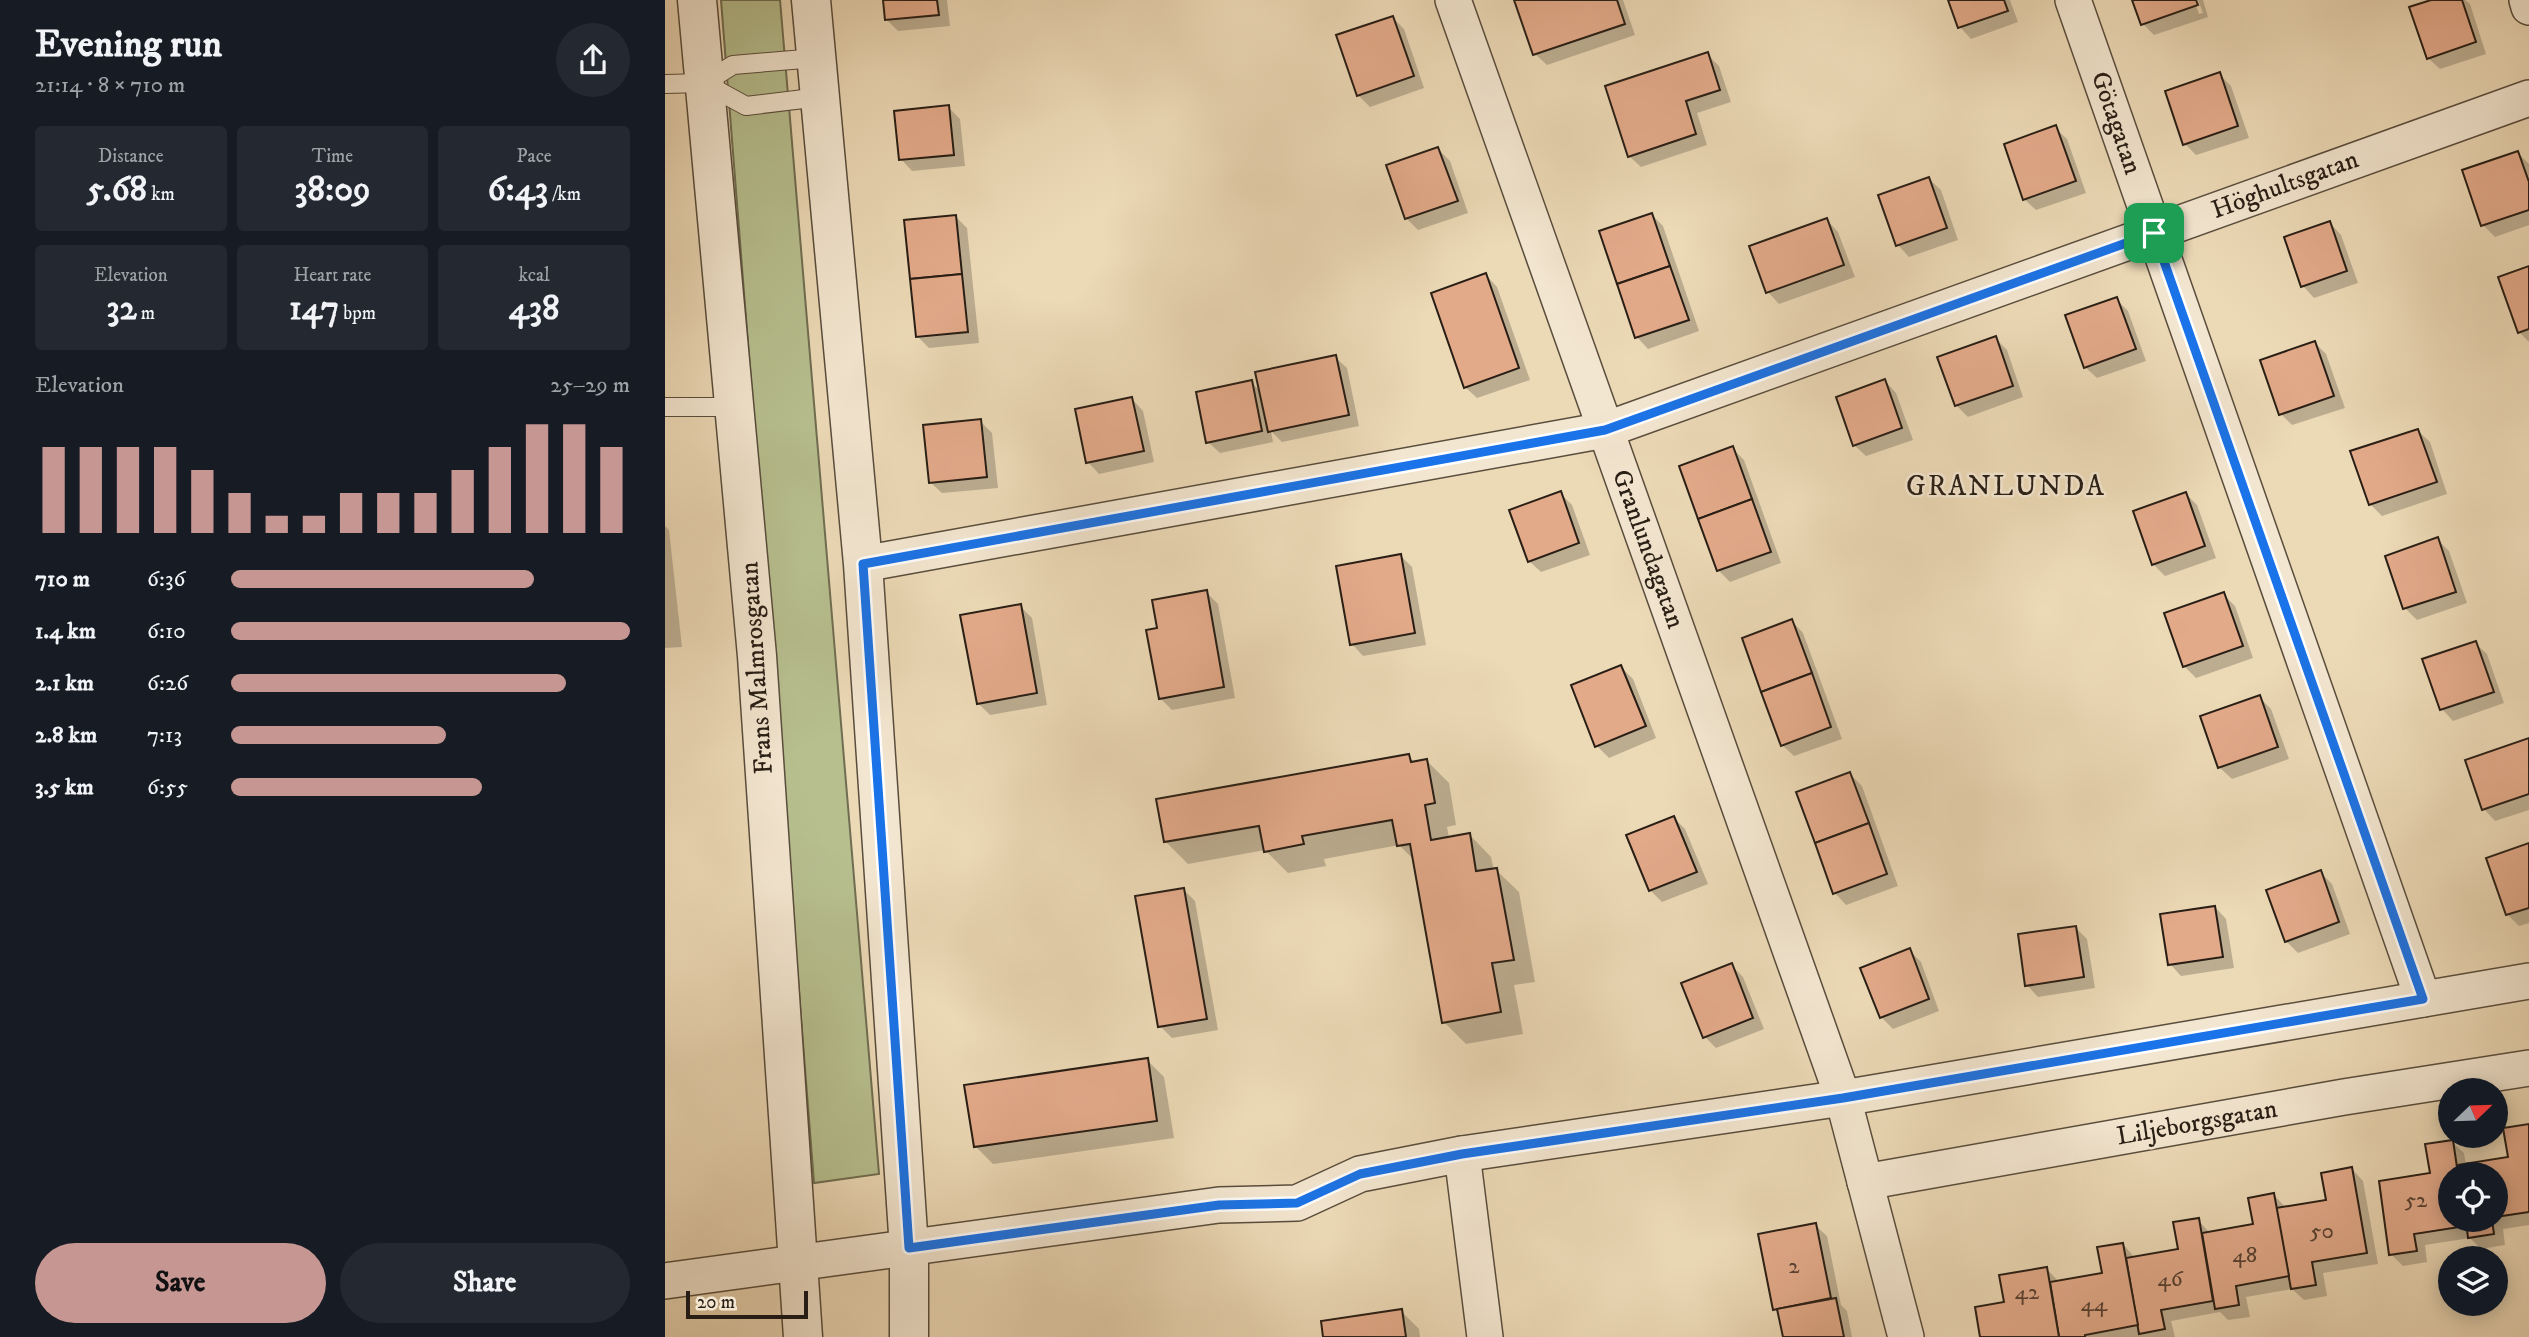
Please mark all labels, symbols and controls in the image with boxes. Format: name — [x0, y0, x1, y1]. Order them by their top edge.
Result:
text: Evening run — [35, 21, 222, 69]
button: share — [556, 23, 630, 97]
street label: Götagatan — [2083, 67, 2149, 179]
text: 21:14 · 8 × 710 m — [35, 71, 185, 100]
street label: Höghultsgatan — [2207, 143, 2363, 227]
text: Distance — [98, 145, 164, 168]
text: Time — [312, 145, 353, 168]
text: Pace — [517, 145, 552, 168]
text: 5.68 — [87, 168, 147, 212]
text: 38:09 — [294, 168, 370, 212]
text: 6:43 — [487, 168, 548, 212]
text: km — [147, 183, 175, 206]
text: /km — [548, 183, 581, 206]
pin — [2124, 203, 2184, 263]
icon: arrive — [2135, 214, 2173, 252]
text: Elevation — [94, 264, 168, 287]
text: Heart rate — [294, 264, 371, 287]
text: kcal — [519, 264, 550, 287]
text: 32 — [107, 287, 137, 331]
text: 147 — [289, 287, 339, 331]
text: 438 — [509, 287, 560, 331]
text: m — [137, 302, 155, 325]
text: bpm — [339, 302, 376, 325]
text: Elevation — [35, 371, 124, 400]
text: 25–29 m — [550, 371, 630, 400]
street label: Granlundagatan — [1604, 465, 1692, 633]
district label: GRANLUNDA — [1906, 469, 2106, 504]
street label: Frans Malmrosgatan — [733, 560, 781, 775]
text: 710 m — [35, 565, 90, 594]
text: 6:36 — [147, 565, 186, 594]
text: 1.4 km — [35, 617, 96, 646]
text: 6:10 — [147, 617, 186, 646]
text: 2.1 km — [35, 669, 94, 698]
text: 6:26 — [147, 669, 188, 698]
text: 2.8 km — [35, 721, 97, 750]
text: 7:13 — [147, 721, 182, 750]
text: 3.5 km — [35, 773, 94, 802]
text: 6:55 — [147, 773, 188, 802]
north arrow — [2438, 1078, 2508, 1148]
map controls — [2438, 1078, 2508, 1316]
street label: Liljeborgsgatan — [2114, 1093, 2280, 1153]
button: locate — [2438, 1162, 2508, 1232]
house number: 52 — [2405, 1186, 2428, 1215]
house number: 50 — [2310, 1217, 2334, 1246]
house number: 48 — [2233, 1241, 2257, 1270]
button: Save — [35, 1243, 326, 1323]
button: Share — [340, 1243, 630, 1323]
button: layers — [2438, 1246, 2508, 1316]
house number: 2 — [1788, 1252, 1800, 1281]
house number: 46 — [2157, 1265, 2184, 1294]
house number: 42 — [2015, 1278, 2040, 1307]
scale bar — [686, 1288, 809, 1320]
house number: 44 — [2081, 1290, 2108, 1319]
text: 20 m — [697, 1291, 735, 1314]

